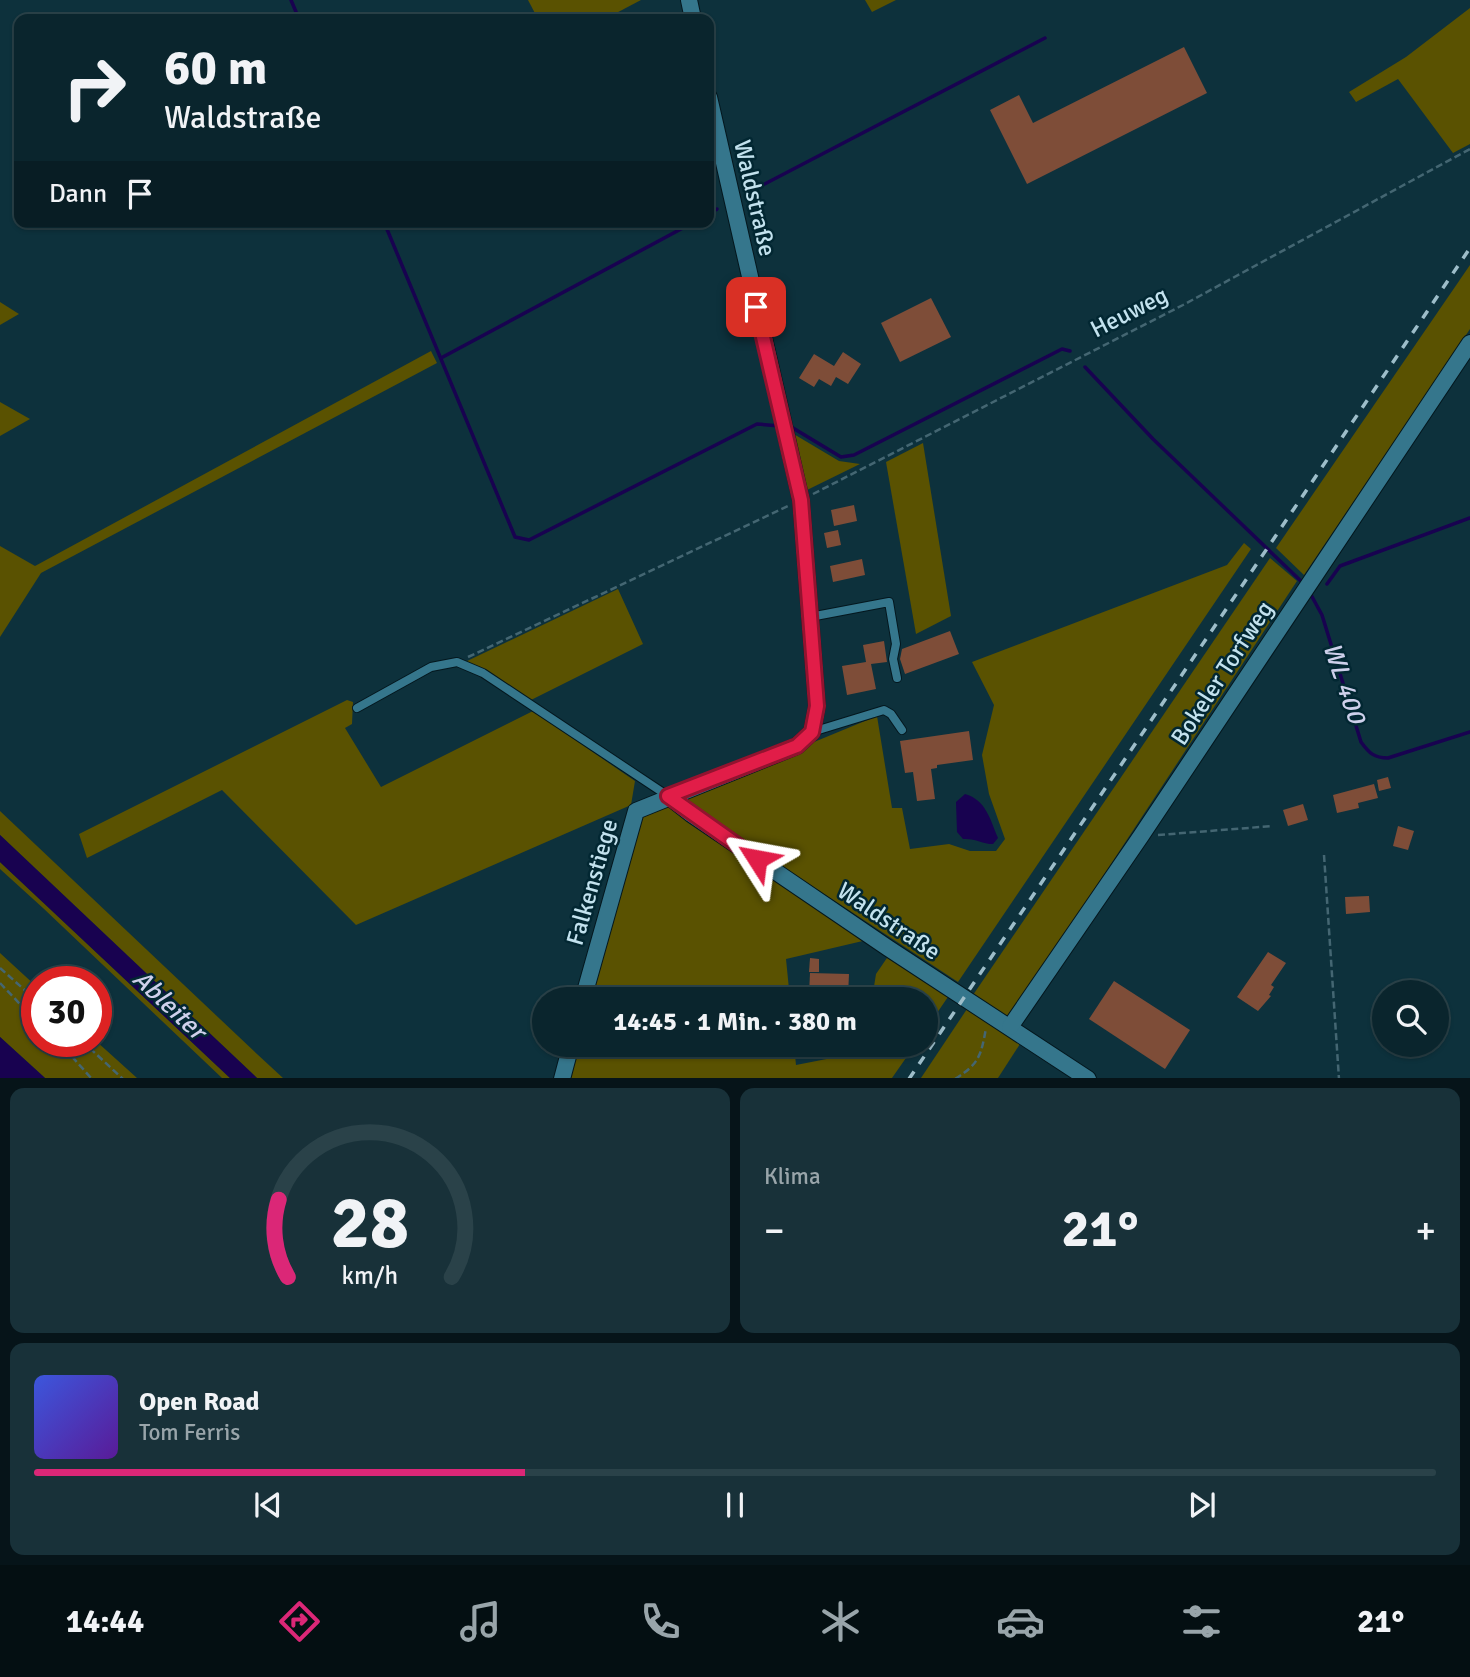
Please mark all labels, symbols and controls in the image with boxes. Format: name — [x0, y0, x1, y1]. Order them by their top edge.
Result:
text: 60 m — [164, 38, 267, 98]
icon: right — [49, 42, 140, 133]
text: Waldstraße — [164, 98, 321, 137]
street label: Waldstraße — [727, 137, 783, 259]
icon: arrive — [121, 175, 159, 213]
text: Dann — [49, 178, 107, 210]
pin — [726, 277, 786, 337]
street label: Heuweg — [1085, 280, 1173, 344]
icon: arrive — [737, 288, 775, 326]
street label: Bokeler Torfweg — [1164, 595, 1280, 751]
water label: WL 400 — [1315, 638, 1373, 729]
street label: Falkenstiege — [560, 815, 624, 949]
position arrow — [720, 822, 794, 896]
street label: Waldstraße — [832, 876, 946, 966]
water label: Ableiter — [126, 963, 215, 1049]
speed limit sign: 30 — [21, 966, 112, 1057]
map controls — [1372, 980, 1449, 1057]
button: search — [1372, 980, 1449, 1057]
text: 14:45 · 1 Min. · 380 m — [613, 1006, 857, 1038]
text: Klima — [764, 1162, 821, 1191]
text: 28 — [331, 1179, 409, 1268]
text: 21° — [1062, 1197, 1138, 1261]
text: − — [764, 1207, 785, 1254]
text: + — [1415, 1207, 1436, 1254]
text: km/h — [342, 1259, 398, 1290]
text: Open Road — [139, 1386, 260, 1418]
text: Tom Ferris — [139, 1418, 240, 1447]
icon: previous — [249, 1486, 287, 1524]
icon: pause — [716, 1486, 754, 1524]
icon: next — [1183, 1486, 1221, 1524]
icon: directions — [275, 1597, 324, 1646]
icon: music — [456, 1597, 505, 1646]
icon: phone — [636, 1597, 685, 1646]
icon: climate — [816, 1597, 865, 1646]
icon: car — [996, 1597, 1045, 1646]
icon: filters — [1177, 1597, 1226, 1646]
text: 14:44 — [66, 1602, 144, 1641]
text: 21° — [1357, 1602, 1404, 1641]

